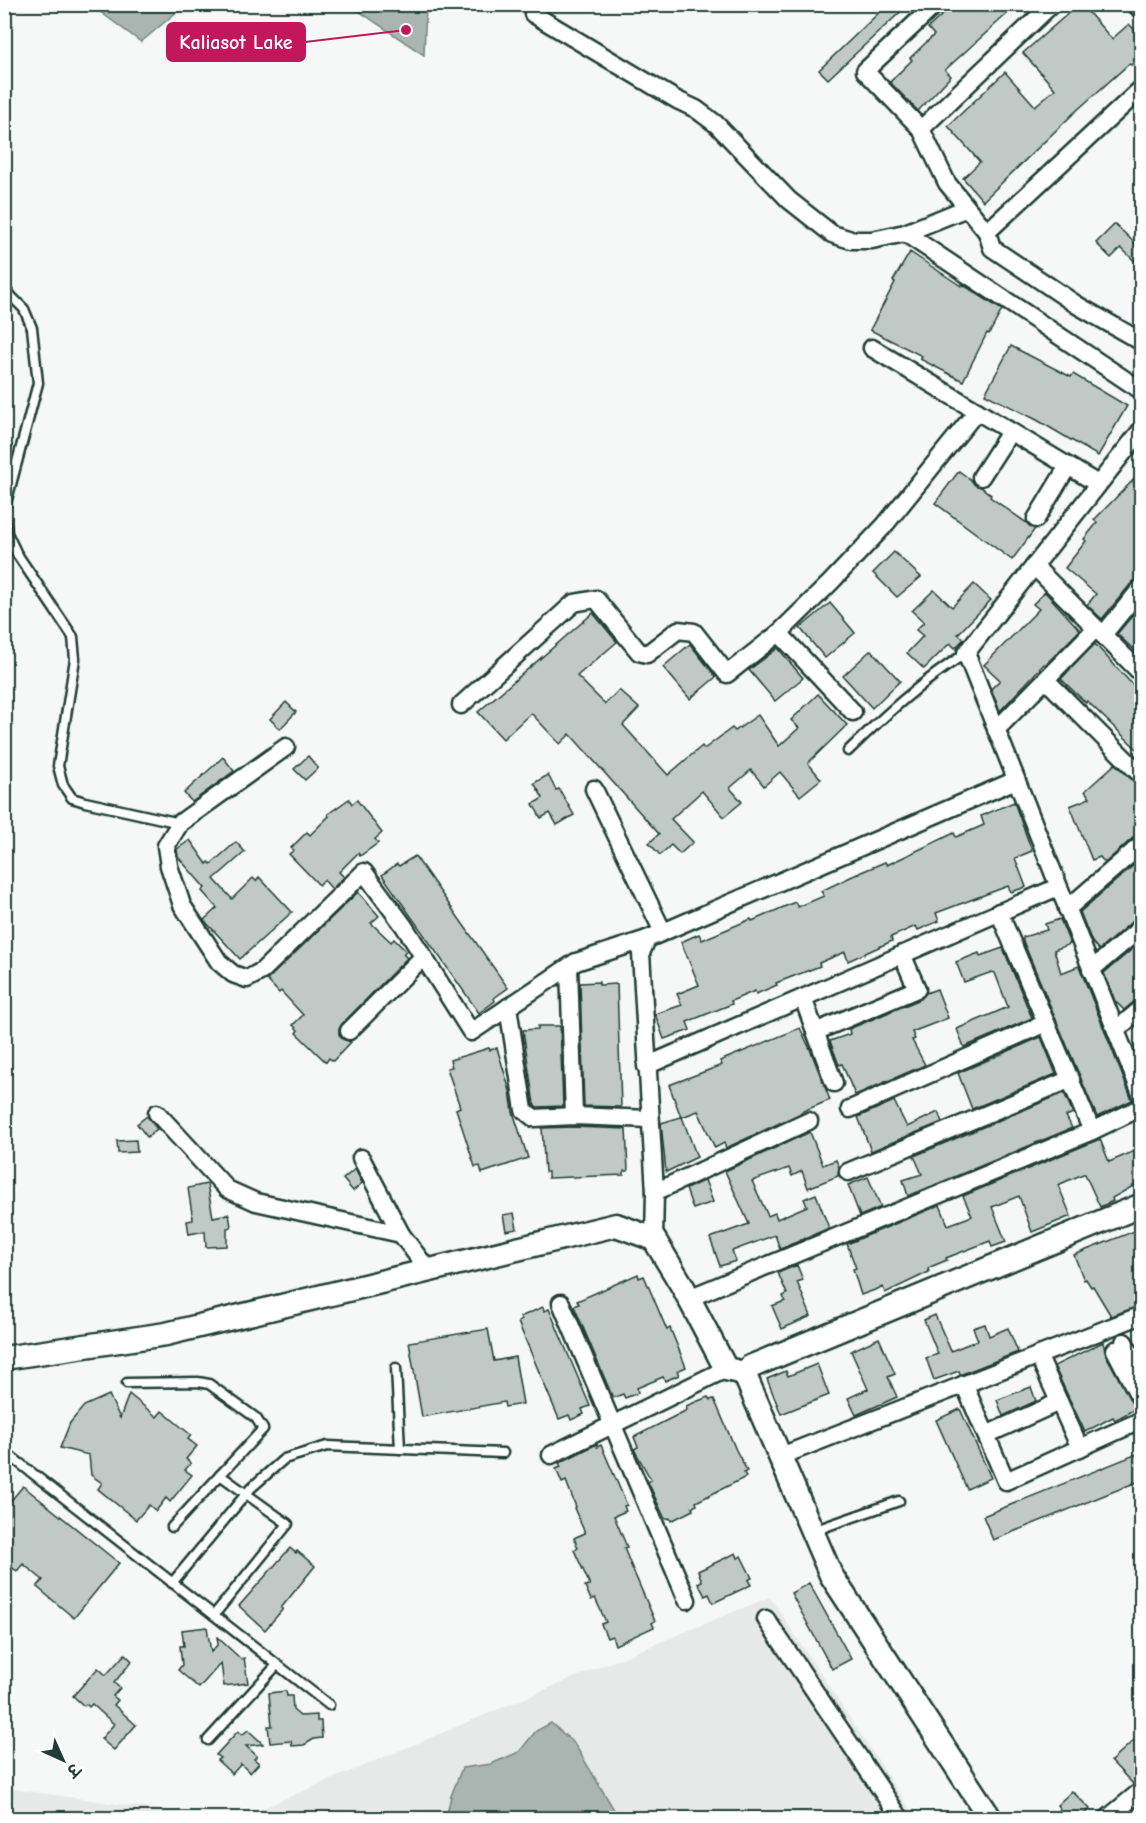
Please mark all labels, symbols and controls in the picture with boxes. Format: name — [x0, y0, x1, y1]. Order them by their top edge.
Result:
callout: Kaliasot Lake — [167, 23, 305, 61]
text: Kaliasot Lake — [179, 31, 293, 54]
north arrow — [33, 1730, 93, 1790]
text: उ — [62, 1758, 84, 1781]

